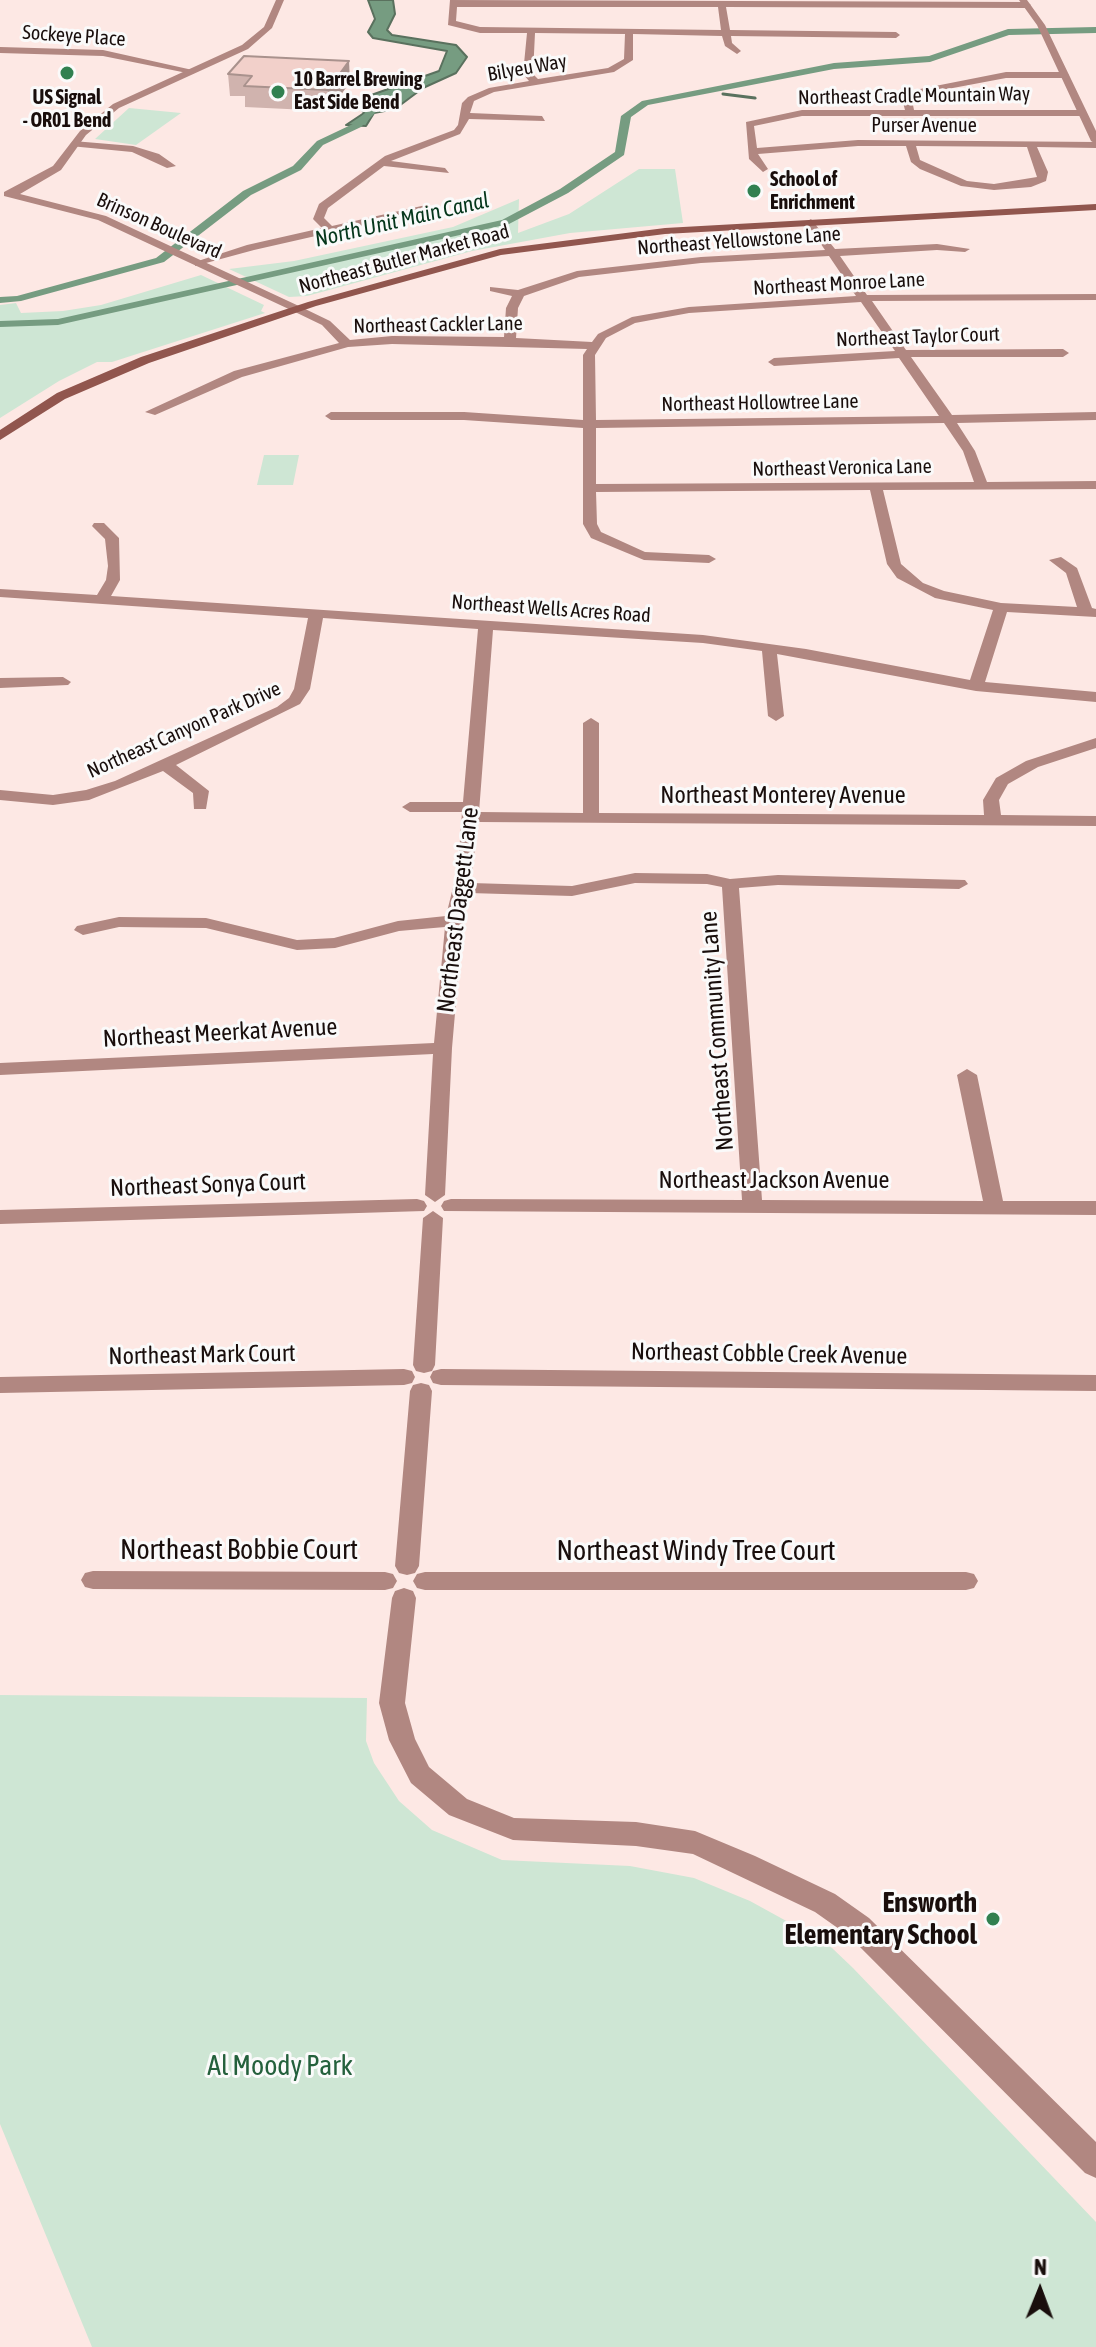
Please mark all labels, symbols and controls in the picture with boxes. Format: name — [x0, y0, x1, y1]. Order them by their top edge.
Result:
street label: Sockeye Place — [22, 20, 126, 52]
street label: Bilyeu Way — [485, 49, 569, 87]
marker: US Signal - OR01 Bend — [58, 64, 76, 82]
place label: 10 Barrel Brewing East Side Bend — [294, 68, 422, 115]
street label: Northeast Cradle Mountain Way — [798, 82, 1030, 110]
marker: 10 Barrel Brewing East Side Bend — [269, 83, 287, 101]
place label: US Signal - OR01 Bend — [23, 86, 111, 133]
street label: Purser Avenue — [871, 114, 977, 138]
place label: School of Enrichment — [770, 168, 855, 215]
marker: School of Enrichment — [745, 182, 763, 200]
water label: North Unit Main Canal — [312, 187, 492, 253]
street label: Brinson Boulevard — [93, 188, 225, 264]
street label: Northeast Butler Market Road — [296, 219, 512, 299]
street label: Northeast Yellowstone Lane — [636, 222, 842, 260]
street label: Northeast Monroe Lane — [753, 268, 925, 300]
street label: Northeast Cackler Lane — [353, 312, 523, 338]
street label: Northeast Taylor Court — [836, 322, 1000, 352]
street label: Northeast Hollowtree Lane — [661, 389, 859, 417]
street label: Northeast Veronica Lane — [752, 454, 932, 482]
street label: Northeast Wells Acres Road — [450, 590, 652, 628]
street label: Northeast Canyon Park Drive — [84, 677, 284, 783]
street label: Northeast Monterey Avenue — [660, 781, 906, 809]
street label: Northeast Daggett Lane — [431, 806, 485, 1014]
street label: Northeast Community Lane — [694, 910, 740, 1152]
street label: Northeast Meerkat Avenue — [102, 1012, 338, 1054]
street label: Northeast Jackson Avenue — [659, 1166, 889, 1194]
street label: Northeast Sonya Court — [110, 1167, 306, 1203]
street label: Northeast Cobble Creek Avenue — [631, 1337, 907, 1371]
street label: Northeast Mark Court — [108, 1339, 296, 1371]
street label: Northeast Bobbie Court — [120, 1533, 358, 1567]
street label: Northeast Windy Tree Court — [556, 1534, 836, 1568]
place label: Ensworth Elementary School — [785, 1886, 977, 1952]
marker: Ensworth Elementary School — [984, 1910, 1002, 1928]
park label: Al Moody Park — [207, 2049, 353, 2083]
north arrow — [1000, 2251, 1080, 2331]
text: N — [1034, 2254, 1047, 2280]

